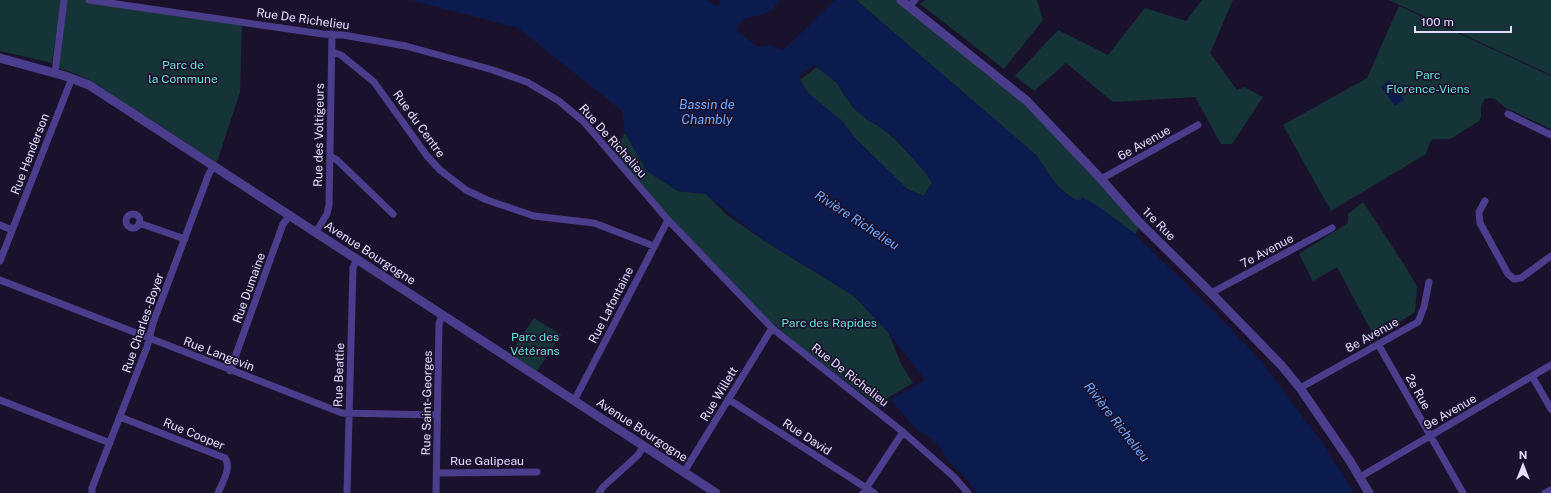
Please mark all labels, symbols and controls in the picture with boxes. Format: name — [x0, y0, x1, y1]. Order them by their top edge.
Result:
street label: Rue De Richelieu — [255, 6, 351, 32]
scale bar — [1415, 8, 1511, 34]
text: 100 m — [1421, 15, 1454, 29]
park label: Parc de la Commune — [148, 58, 218, 86]
park label: Parc Florence-Viens — [1386, 68, 1470, 96]
street label: Rue des Voltigeurs — [311, 83, 327, 187]
street label: Rue du Centre — [390, 88, 448, 160]
water label: Bassin de Chambly — [679, 97, 735, 127]
street label: Rue De Richelieu — [576, 101, 650, 181]
street label: Rue Henderson — [8, 111, 52, 197]
street label: 6e Avenue — [1115, 123, 1173, 163]
water label: Rivière Richelieu — [812, 187, 902, 253]
street label: 1re Rue — [1140, 205, 1179, 244]
street label: Avenue Bourgogne — [322, 218, 418, 288]
street label: 7e Avenue — [1238, 231, 1296, 271]
street label: Rue Dumaine — [230, 251, 268, 325]
street label: Rue Lafontaine — [586, 264, 636, 346]
street label: Rue Charles-Boyer — [119, 271, 167, 375]
street label: 8e Avenue — [1343, 315, 1401, 355]
park label: Parc des Rapides — [781, 316, 877, 330]
park label: Parc des Vétérans — [510, 330, 560, 358]
street label: Rue Langevin — [182, 334, 257, 374]
street label: Rue De Richelieu — [809, 341, 891, 409]
street label: Rue Beattie — [331, 342, 347, 407]
street label: Rue Saint-Georges — [419, 350, 435, 456]
street label: Rue Willett — [697, 364, 741, 424]
street label: 2e Rue — [1403, 372, 1434, 412]
water label: Rivière Richelieu — [1081, 379, 1153, 465]
street label: 9e Avenue — [1421, 391, 1479, 433]
street label: Avenue Bourgogne — [594, 395, 690, 465]
street label: Rue Cooper — [161, 415, 227, 453]
street label: Rue David — [780, 416, 834, 458]
north arrow — [1503, 445, 1543, 485]
text: N — [1519, 449, 1527, 461]
street label: Rue Galipeau — [450, 454, 524, 468]

